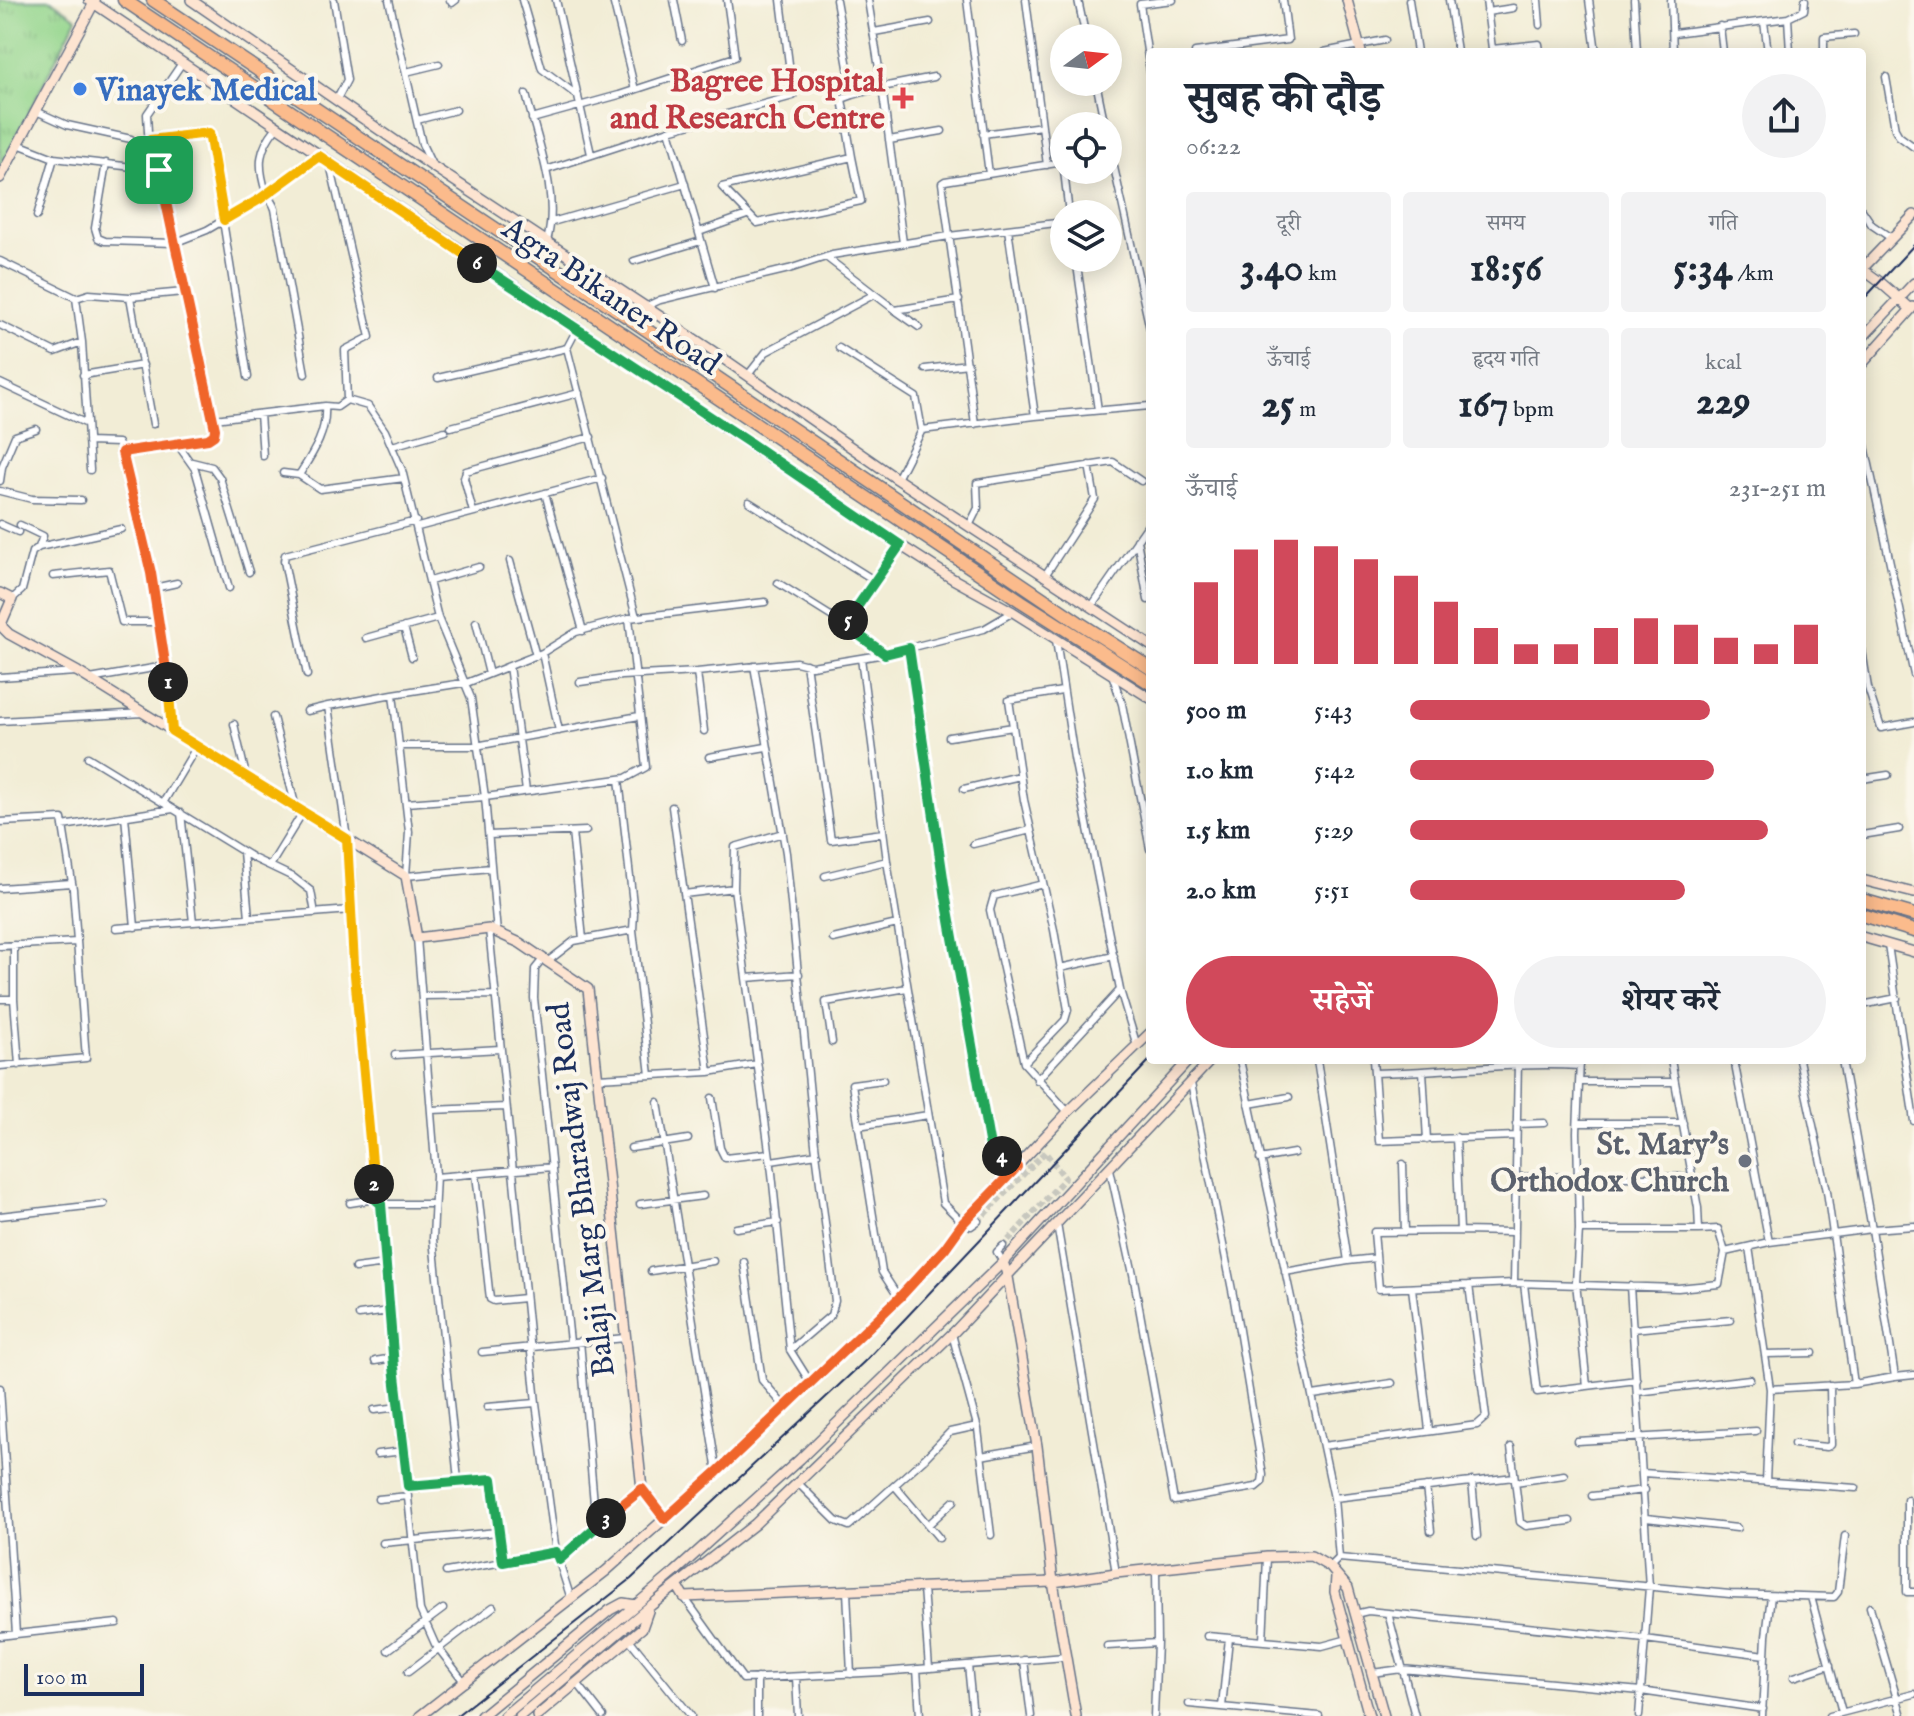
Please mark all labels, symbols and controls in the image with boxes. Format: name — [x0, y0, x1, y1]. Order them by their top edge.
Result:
north arrow — [1050, 24, 1122, 96]
map controls — [1050, 24, 1122, 272]
place label: Bagree Hospital and Research Centre — [610, 62, 886, 140]
place label: Vinayek Medical — [95, 71, 318, 112]
text: सुबह की दौड़ — [1186, 72, 1382, 128]
button: share — [1742, 74, 1826, 158]
marker: Vinayek Medical — [71, 80, 89, 98]
marker: Bagree Hospital and Research Centre — [892, 87, 914, 109]
button: locate — [1050, 112, 1122, 184]
text: 06:22 — [1186, 130, 1241, 163]
pin — [125, 136, 193, 204]
icon: arrive — [137, 148, 181, 192]
button: layers — [1050, 200, 1122, 272]
street label: Agra Bikaner Road — [493, 208, 729, 386]
text: दूरी — [1277, 210, 1301, 238]
text: समय — [1487, 210, 1525, 238]
text: गति — [1709, 210, 1738, 238]
pin: 6 — [457, 243, 497, 283]
text: 3.40 — [1240, 244, 1303, 295]
text: 18:56 — [1470, 244, 1542, 295]
text: 5:34 — [1673, 244, 1733, 295]
text: 6 — [472, 249, 482, 277]
text: km — [1303, 260, 1337, 288]
text: /km — [1733, 260, 1774, 288]
text: ऊँचाई — [1267, 346, 1310, 374]
text: हृदय गति — [1473, 346, 1539, 374]
text: kcal — [1705, 349, 1742, 377]
text: 229 — [1696, 377, 1751, 428]
text: 25 — [1261, 380, 1294, 431]
text: 167 — [1458, 380, 1509, 431]
text: m — [1294, 396, 1316, 424]
text: bpm — [1509, 396, 1554, 424]
text: ऊँचाई — [1186, 472, 1237, 505]
text: 231–251 m — [1729, 472, 1826, 505]
pin: 5 — [828, 600, 868, 640]
text: 5 — [844, 606, 852, 634]
pin: 1 — [148, 662, 188, 702]
text: 1 — [164, 668, 172, 696]
text: 500 m — [1186, 694, 1247, 727]
text: 5:43 — [1314, 694, 1353, 727]
text: 1.0 km — [1186, 754, 1254, 787]
text: 5:42 — [1314, 754, 1355, 787]
text: 1.5 km — [1186, 814, 1250, 847]
text: 5:29 — [1314, 814, 1354, 847]
text: 2.0 km — [1186, 874, 1256, 907]
text: 5:51 — [1314, 874, 1349, 907]
button: सहेजें — [1186, 956, 1498, 1048]
button: शेयर करें — [1514, 956, 1826, 1048]
street label: Balaji Marg Bharadwaj Road — [539, 999, 626, 1379]
place label: St. Mary's Orthodox Church — [1490, 1125, 1730, 1203]
pin: 4 — [982, 1136, 1022, 1176]
text: 4 — [997, 1142, 1007, 1170]
marker: St. Mary's Orthodox Church — [1736, 1152, 1754, 1170]
pin: 2 — [354, 1164, 394, 1204]
text: 2 — [369, 1170, 379, 1198]
pin: 3 — [586, 1498, 626, 1538]
text: 3 — [602, 1504, 610, 1532]
scale bar — [24, 1660, 144, 1696]
text: 100 m — [36, 1664, 88, 1692]

